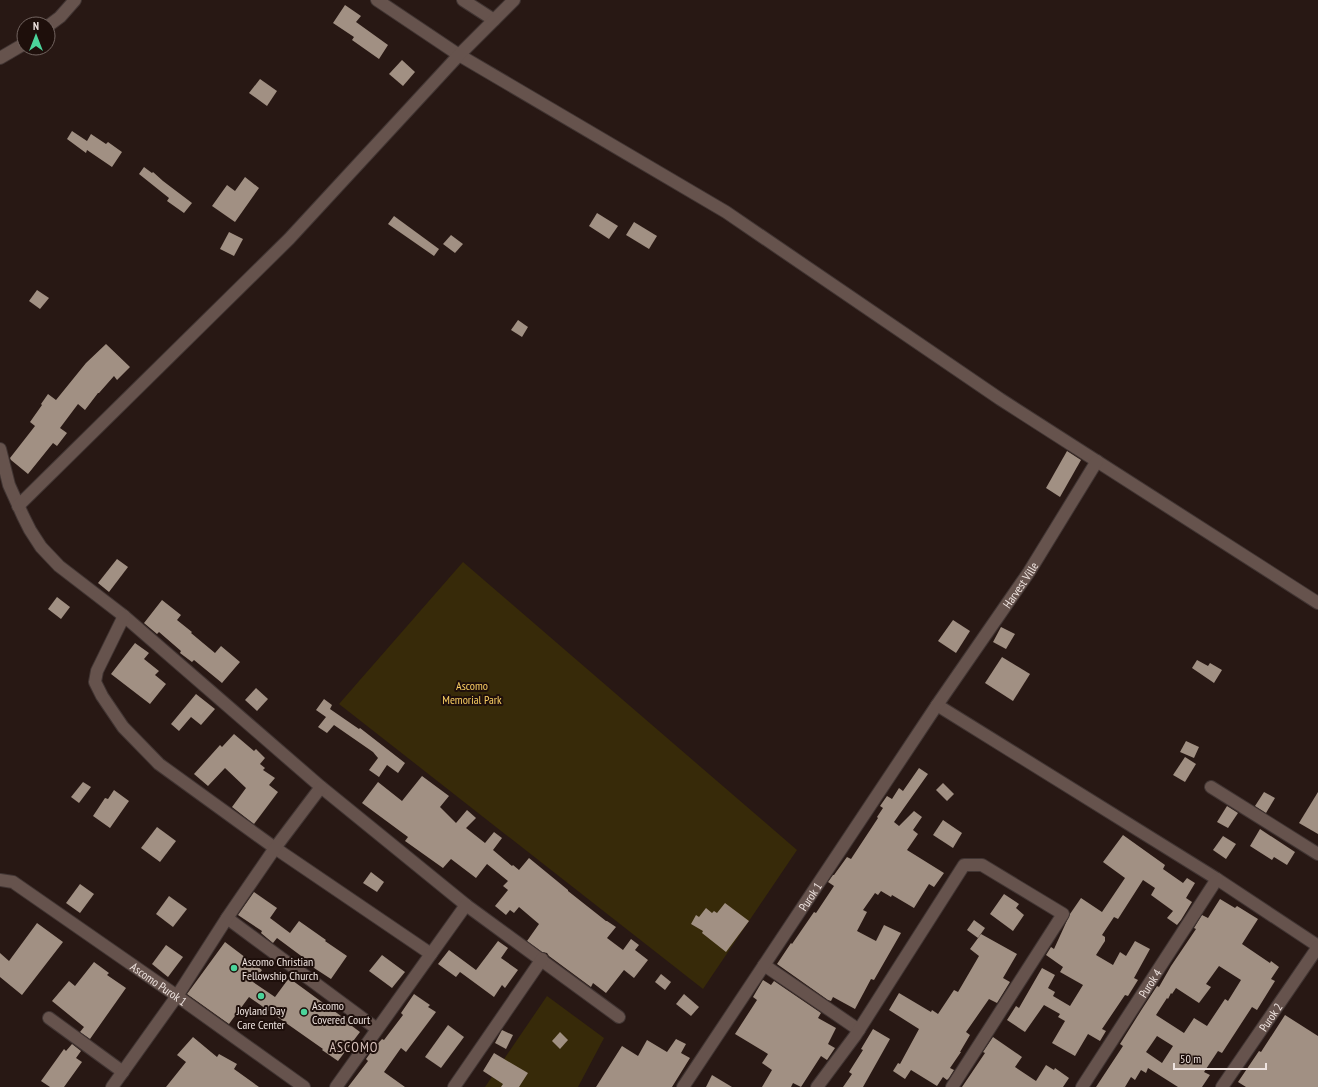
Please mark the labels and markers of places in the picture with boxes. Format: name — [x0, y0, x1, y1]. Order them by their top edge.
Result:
place label: Ascomo Christian Fellowship Church — [242, 954, 318, 983]
marker: Ascomo Christian Fellowship Church — [229, 963, 239, 973]
marker: Joyland Day Care Center — [256, 991, 266, 1001]
place label: Ascomo Covered Court — [312, 998, 371, 1027]
place label: Joyland Day Care Center — [236, 1003, 286, 1032]
marker: Ascomo Covered Court — [299, 1007, 309, 1017]

